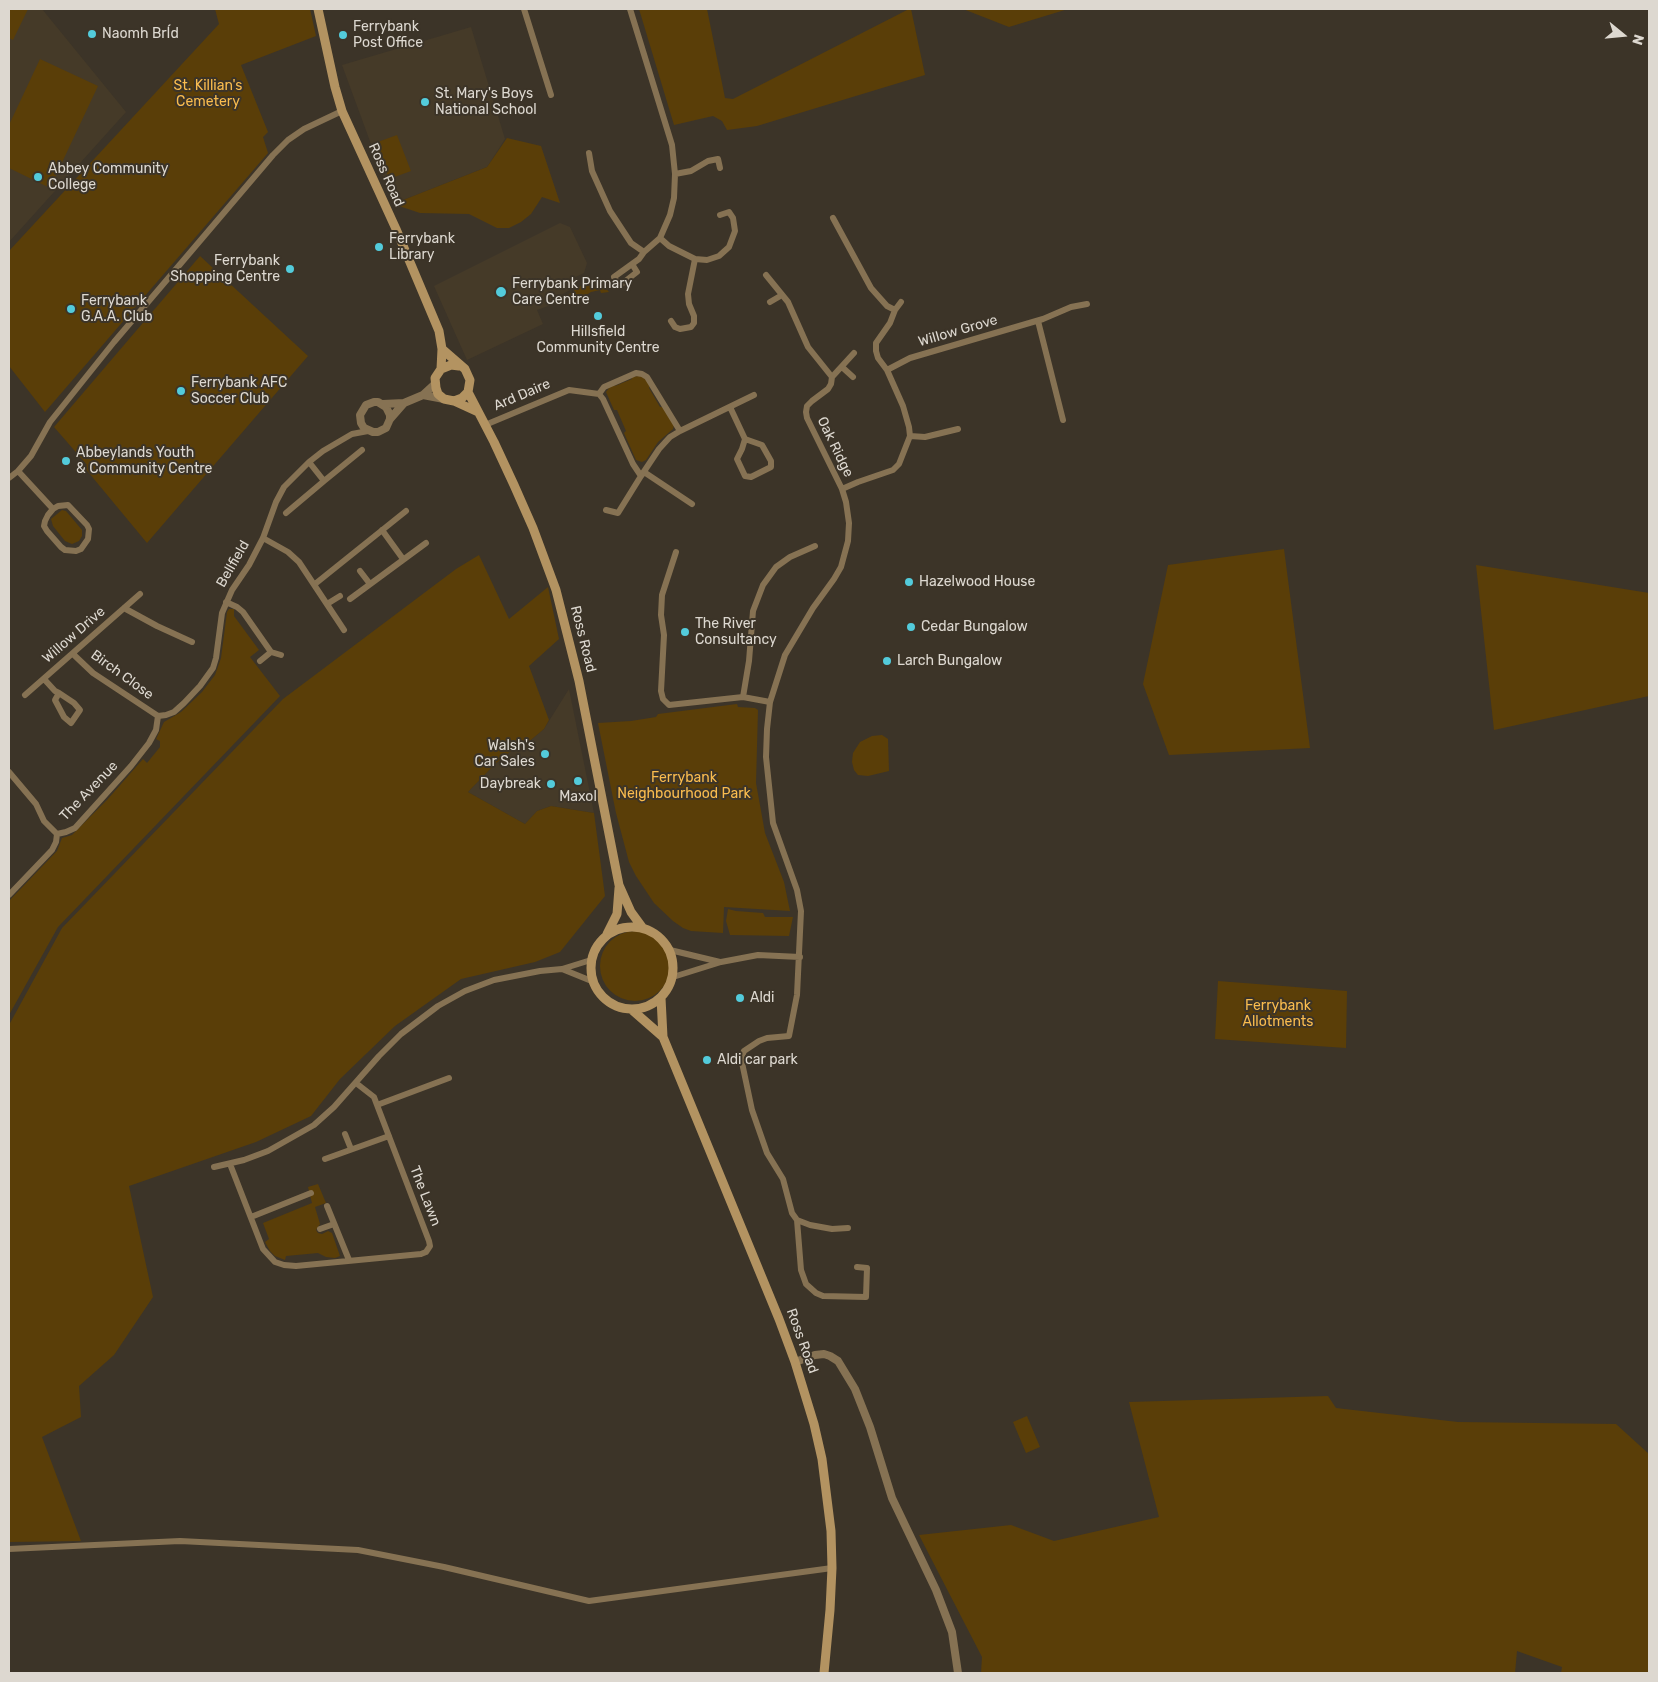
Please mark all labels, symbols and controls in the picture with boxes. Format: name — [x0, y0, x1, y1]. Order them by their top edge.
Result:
north arrow — [1598, 10, 1648, 60]
place label: Ferrybank Post Office — [353, 19, 423, 52]
place label: Naomh BrÍd — [102, 26, 179, 42]
marker: Naomh BrÍd — [86, 28, 98, 40]
marker: Ferrybank Post Office — [337, 29, 349, 41]
text: N — [1628, 32, 1647, 47]
park label: St. Killian's Cemetery — [174, 78, 242, 110]
place label: St. Mary's Boys National School — [435, 86, 537, 118]
marker: St. Mary's Boys National School — [419, 96, 431, 108]
street label: Ross Road — [364, 141, 408, 209]
place label: Abbey Community College — [48, 161, 169, 193]
marker: Abbey Community College — [32, 171, 44, 183]
place label: Ferrybank Library — [389, 231, 455, 264]
marker: Ferrybank Library — [373, 241, 385, 253]
place label: Ferrybank Shopping Centre — [170, 253, 280, 286]
marker: Ferrybank Shopping Centre — [284, 263, 296, 275]
place label: Ferrybank Primary Care Centre — [512, 276, 632, 308]
marker: Ferrybank Primary Care Centre — [494, 285, 508, 299]
place label: Ferrybank G.A.A. Club — [81, 293, 153, 326]
marker: Ferrybank G.A.A. Club — [65, 303, 77, 315]
marker: Hillsfield Community Centre — [592, 310, 604, 322]
street label: Willow Grove — [916, 312, 1000, 350]
place label: Hillsfield Community Centre — [536, 324, 660, 357]
place label: Ferrybank AFC Soccer Club — [191, 375, 287, 408]
street label: Ard Daire — [491, 376, 553, 414]
marker: Ferrybank AFC Soccer Club — [175, 385, 187, 397]
street label: Oak Ridge — [813, 414, 857, 480]
place label: Abbeylands Youth & Community Centre — [76, 445, 212, 478]
marker: Abbeylands Youth & Community Centre — [60, 455, 72, 467]
street label: Bellfield — [213, 538, 253, 590]
place label: Hazelwood House — [919, 574, 1035, 590]
marker: Hazelwood House — [903, 576, 915, 588]
street label: Willow Drive — [39, 603, 109, 667]
street label: Ross Road — [567, 604, 599, 674]
place label: The River Consultancy — [695, 616, 777, 648]
place label: Cedar Bungalow — [921, 619, 1028, 635]
marker: Cedar Bungalow — [905, 621, 917, 633]
marker: The River Consultancy — [679, 626, 691, 638]
street label: Birch Close — [87, 647, 157, 703]
place label: Larch Bungalow — [897, 653, 1002, 669]
marker: Larch Bungalow — [881, 655, 893, 667]
place label: Walsh's Car Sales — [474, 738, 535, 770]
marker: Walsh's Car Sales — [539, 748, 551, 760]
street label: The Avenue — [56, 758, 122, 824]
park label: Ferrybank Neighbourhood Park — [617, 770, 751, 802]
marker: Maxol — [572, 775, 584, 787]
place label: Daybreak — [480, 776, 541, 792]
marker: Daybreak — [545, 778, 557, 790]
place label: Maxol — [559, 789, 597, 805]
place label: Aldi — [750, 990, 774, 1006]
marker: Aldi — [734, 992, 746, 1004]
park label: Ferrybank Allotments — [1243, 998, 1313, 1030]
place label: Aldi car park — [717, 1052, 798, 1068]
marker: Aldi car park — [701, 1054, 713, 1066]
street label: The Lawn — [406, 1164, 444, 1228]
street label: Ross Road — [782, 1306, 822, 1376]

